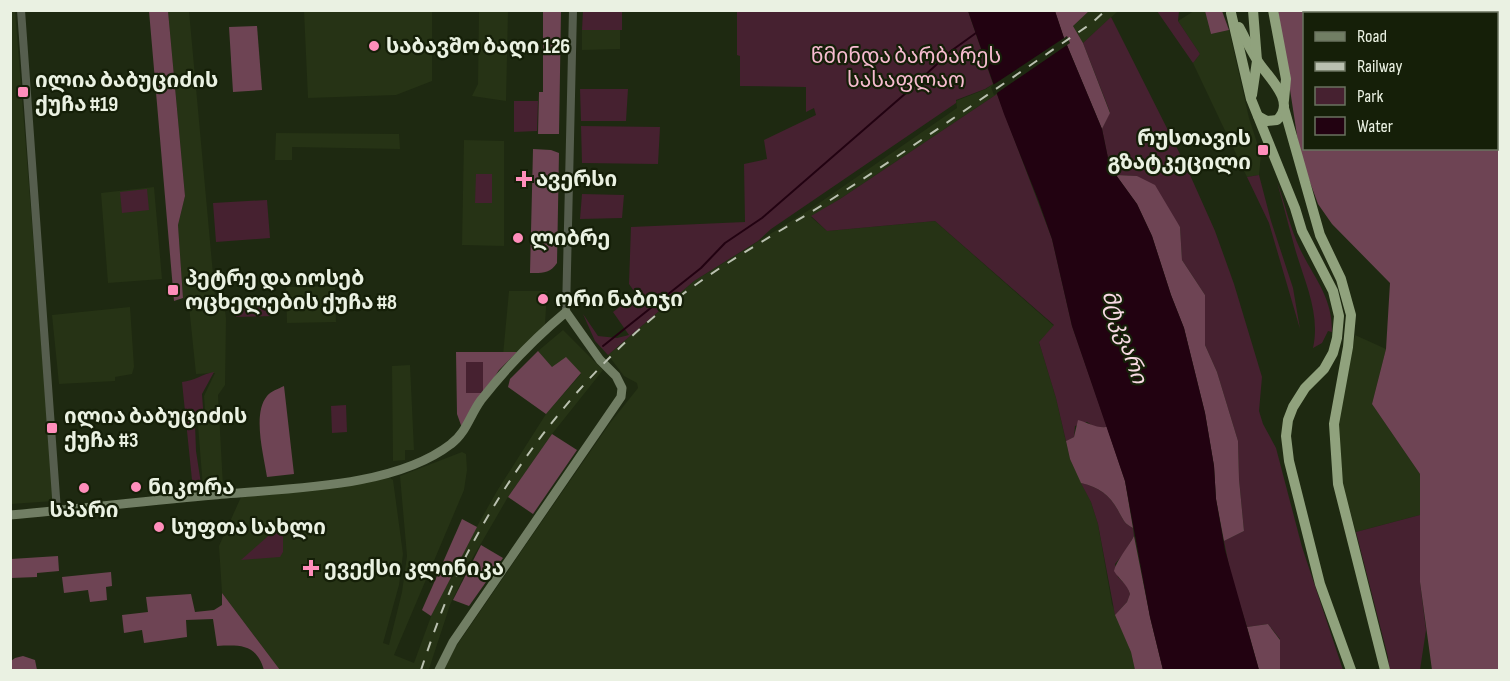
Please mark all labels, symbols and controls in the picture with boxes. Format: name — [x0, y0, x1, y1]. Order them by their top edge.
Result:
legend — [1303, 12, 1498, 150]
text: Road — [1357, 26, 1387, 47]
place label: საბავშო ბაღი 126 — [386, 34, 570, 59]
marker: საბავშო ბაღი 126 — [367, 39, 381, 53]
park label: წმინდა ბარბარეს სასაფლაო — [811, 44, 1001, 93]
text: Railway — [1357, 56, 1402, 77]
place label: ილია ბაბუციძის ქუჩა #19 — [35, 68, 218, 117]
marker: ილია ბაბუციძის ქუჩა #19 — [16, 85, 30, 99]
text: Park — [1357, 86, 1383, 107]
text: Water — [1357, 116, 1393, 137]
place label: რუსთავის გზატკეცილი — [1107, 126, 1251, 175]
marker: რუსთავის გზატკეცილი — [1256, 143, 1270, 157]
place label: ავერსი — [536, 167, 617, 192]
marker: ავერსი — [517, 172, 531, 186]
place label: ლიბრე — [530, 226, 610, 251]
marker: ლიბრე — [511, 231, 525, 245]
place label: პეტრე და იოსებ ოცხელების ქუჩა #8 — [185, 266, 397, 315]
marker: პეტრე და იოსებ ოცხელების ქუჩა #8 — [166, 283, 180, 297]
place label: ორი ნაბიჯი — [555, 287, 683, 312]
water label: მტკვარი — [1095, 287, 1153, 389]
marker: ორი ნაბიჯი — [536, 292, 550, 306]
place label: ილია ბაბუციძის ქუჩა #3 — [64, 404, 247, 453]
marker: ილია ბაბუციძის ქუჩა #3 — [45, 421, 59, 435]
place label: ნიკორა — [148, 475, 235, 500]
marker: ნიკორა — [129, 480, 143, 494]
marker: სპარი — [77, 481, 91, 495]
place label: სპარი — [50, 498, 118, 523]
place label: სუფთა სახლი — [171, 515, 326, 540]
marker: სუფთა სახლი — [152, 520, 166, 534]
place label: ევექსი კლინიკა — [324, 556, 504, 581]
marker: ევექსი კლინიკა — [302, 559, 320, 577]

